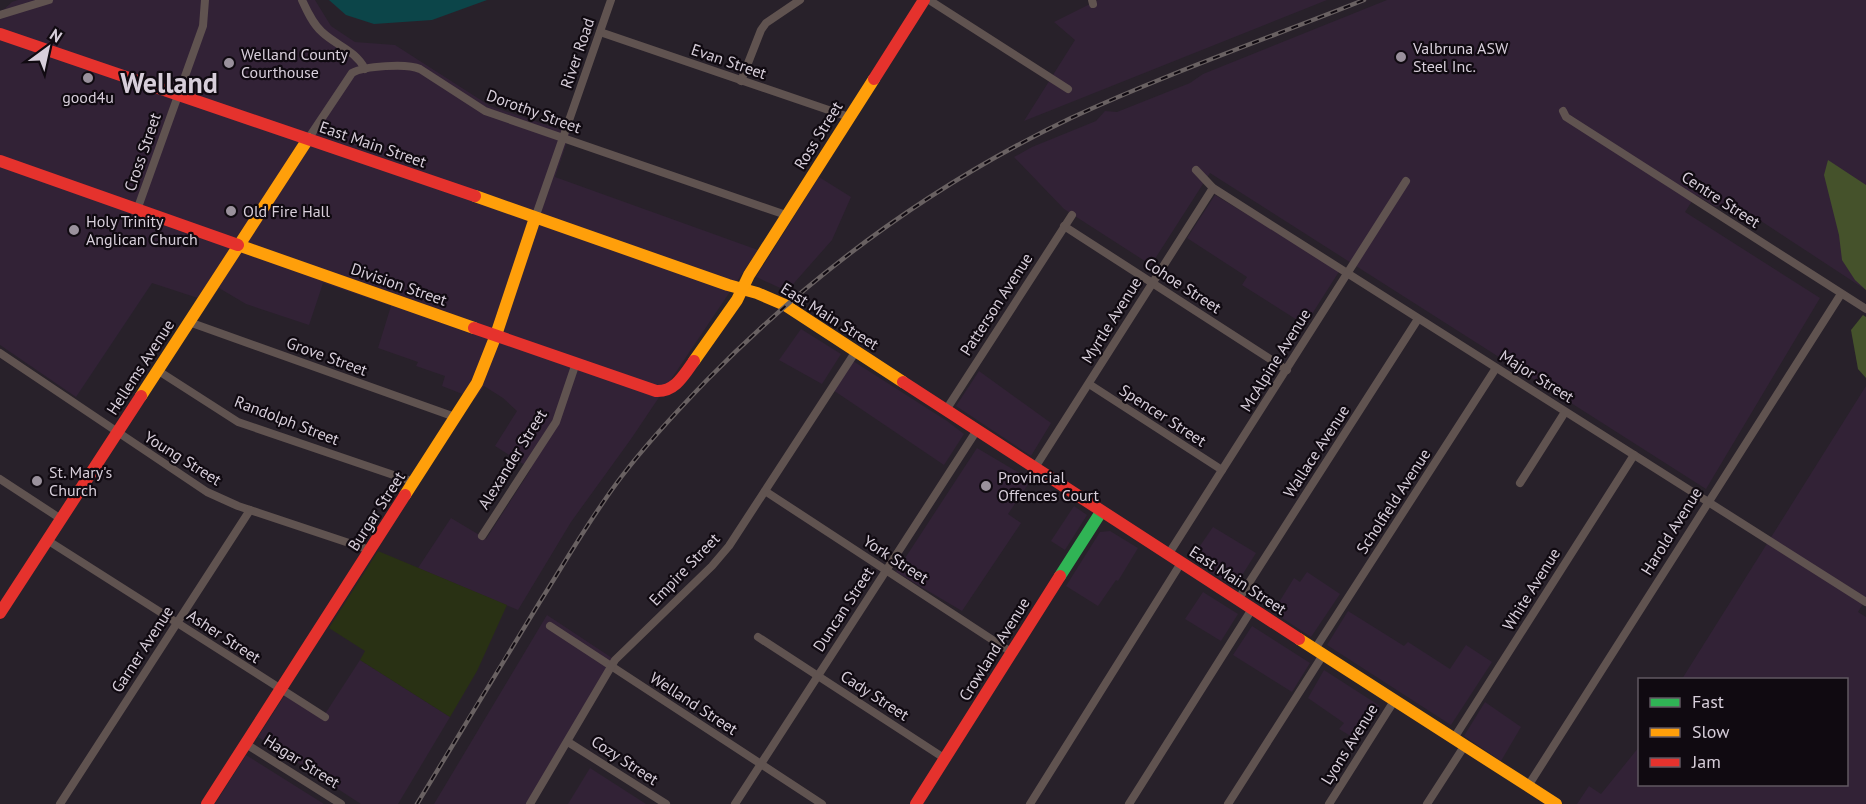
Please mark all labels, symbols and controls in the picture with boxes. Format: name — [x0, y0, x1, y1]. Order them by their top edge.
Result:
street label: River Road — [556, 15, 598, 91]
north arrow — [18, 18, 78, 78]
text: N — [46, 24, 66, 47]
place label: Valbruna ASW Steel Inc. — [1412, 38, 1509, 76]
street label: Evan Street — [689, 39, 770, 83]
place label: Welland County Courthouse — [241, 44, 349, 82]
marker: Valbruna ASW Steel Inc. — [1394, 50, 1408, 64]
marker: Welland County Courthouse — [222, 56, 236, 70]
district label: Welland — [120, 64, 218, 101]
marker: good4u — [81, 71, 95, 85]
street label: Dorothy Street — [484, 85, 585, 138]
place label: good4u — [62, 87, 114, 107]
street label: Ross Street — [789, 97, 847, 172]
street label: Cross Street — [119, 110, 165, 194]
street label: East Main Street — [317, 116, 430, 172]
street label: Centre Street — [1678, 166, 1764, 232]
place label: Old Fire Hall — [243, 201, 330, 221]
marker: Old Fire Hall — [224, 204, 238, 218]
place label: Holy Trinity Anglican Church — [86, 211, 198, 249]
marker: Holy Trinity Anglican Church — [67, 223, 81, 237]
street label: Patterson Avenue — [955, 249, 1037, 359]
street label: Cohoe Street — [1141, 253, 1226, 318]
street label: Division Street — [348, 258, 450, 310]
street label: Myrtle Avenue — [1077, 273, 1145, 367]
street label: East Main Street — [777, 278, 883, 354]
street label: McAlpine Avenue — [1235, 305, 1315, 415]
street label: Hellems Avenue — [102, 316, 178, 418]
street label: Grove Street — [284, 332, 371, 380]
street label: Major Street — [1496, 345, 1578, 407]
street label: Spencer Street — [1116, 379, 1211, 451]
street label: Randolph Street — [232, 391, 343, 449]
street label: Wallace Avenue — [1279, 401, 1353, 501]
street label: Alexander Street — [473, 405, 551, 513]
street label: Young Street — [141, 426, 226, 490]
street label: Scholfield Avenue — [1352, 445, 1434, 557]
place label: St. Mary's Church — [49, 462, 113, 500]
street label: Burgar Street — [343, 467, 409, 554]
place label: Provincial Offences Court — [998, 467, 1100, 505]
marker: St. Mary's Church — [30, 474, 44, 488]
marker: Provincial Offences Court — [979, 479, 993, 493]
street label: Harold Avenue — [1636, 483, 1706, 579]
street label: Empire Street — [644, 528, 724, 609]
street label: York Street — [860, 530, 933, 588]
street label: East Main Street — [1186, 541, 1291, 619]
street label: White Avenue — [1498, 544, 1564, 634]
street label: Duncan Street — [808, 562, 878, 655]
street label: Crowland Avenue — [954, 594, 1034, 704]
street label: Garner Avenue — [107, 602, 177, 696]
street label: Asher Street — [184, 605, 265, 667]
street label: Cady Street — [837, 666, 913, 725]
street label: Welland Street — [646, 667, 742, 739]
legend — [1638, 678, 1848, 786]
text: Fast — [1692, 690, 1724, 713]
street label: Lyons Avenue — [1316, 700, 1382, 788]
text: Slow — [1692, 720, 1730, 743]
street label: Hagar Street — [260, 730, 344, 793]
street label: Cozy Street — [588, 731, 663, 789]
text: Jam — [1691, 750, 1721, 773]

